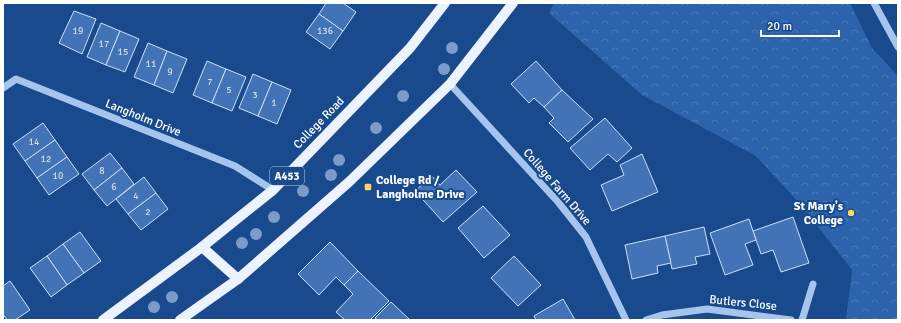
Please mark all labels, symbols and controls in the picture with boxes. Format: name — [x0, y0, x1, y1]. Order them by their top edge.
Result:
scale bar — [761, 12, 839, 38]
text: 20 m — [767, 19, 792, 34]
house number: 19 — [73, 25, 83, 37]
house number: 136 — [317, 25, 333, 37]
house number: 17 — [99, 38, 109, 50]
house number: 15 — [118, 46, 128, 58]
house number: 11 — [146, 58, 156, 70]
house number: 9 — [167, 66, 173, 78]
house number: 7 — [207, 76, 213, 88]
house number: 5 — [226, 84, 232, 96]
house number: 3 — [252, 89, 258, 101]
street label: College Road — [290, 94, 348, 152]
street label: Langholm Drive — [103, 96, 183, 140]
house number: 1 — [271, 97, 277, 109]
house number: 14 — [29, 136, 40, 148]
street label: College Farm Drive — [520, 146, 594, 228]
house number: 12 — [41, 153, 51, 165]
house number: 8 — [99, 165, 105, 177]
road number: A453 — [270, 167, 304, 185]
house number: 10 — [53, 170, 63, 182]
place label: College Rd / Langholme Drive — [376, 173, 464, 202]
house number: 6 — [111, 181, 117, 193]
marker: College Rd / Langholme Drive — [363, 182, 373, 192]
house number: 4 — [133, 190, 139, 202]
place label: St Mary's College — [794, 199, 844, 228]
house number: 2 — [145, 206, 151, 218]
marker: St Mary's College — [846, 208, 856, 218]
street label: Butlers Close — [708, 292, 778, 314]

